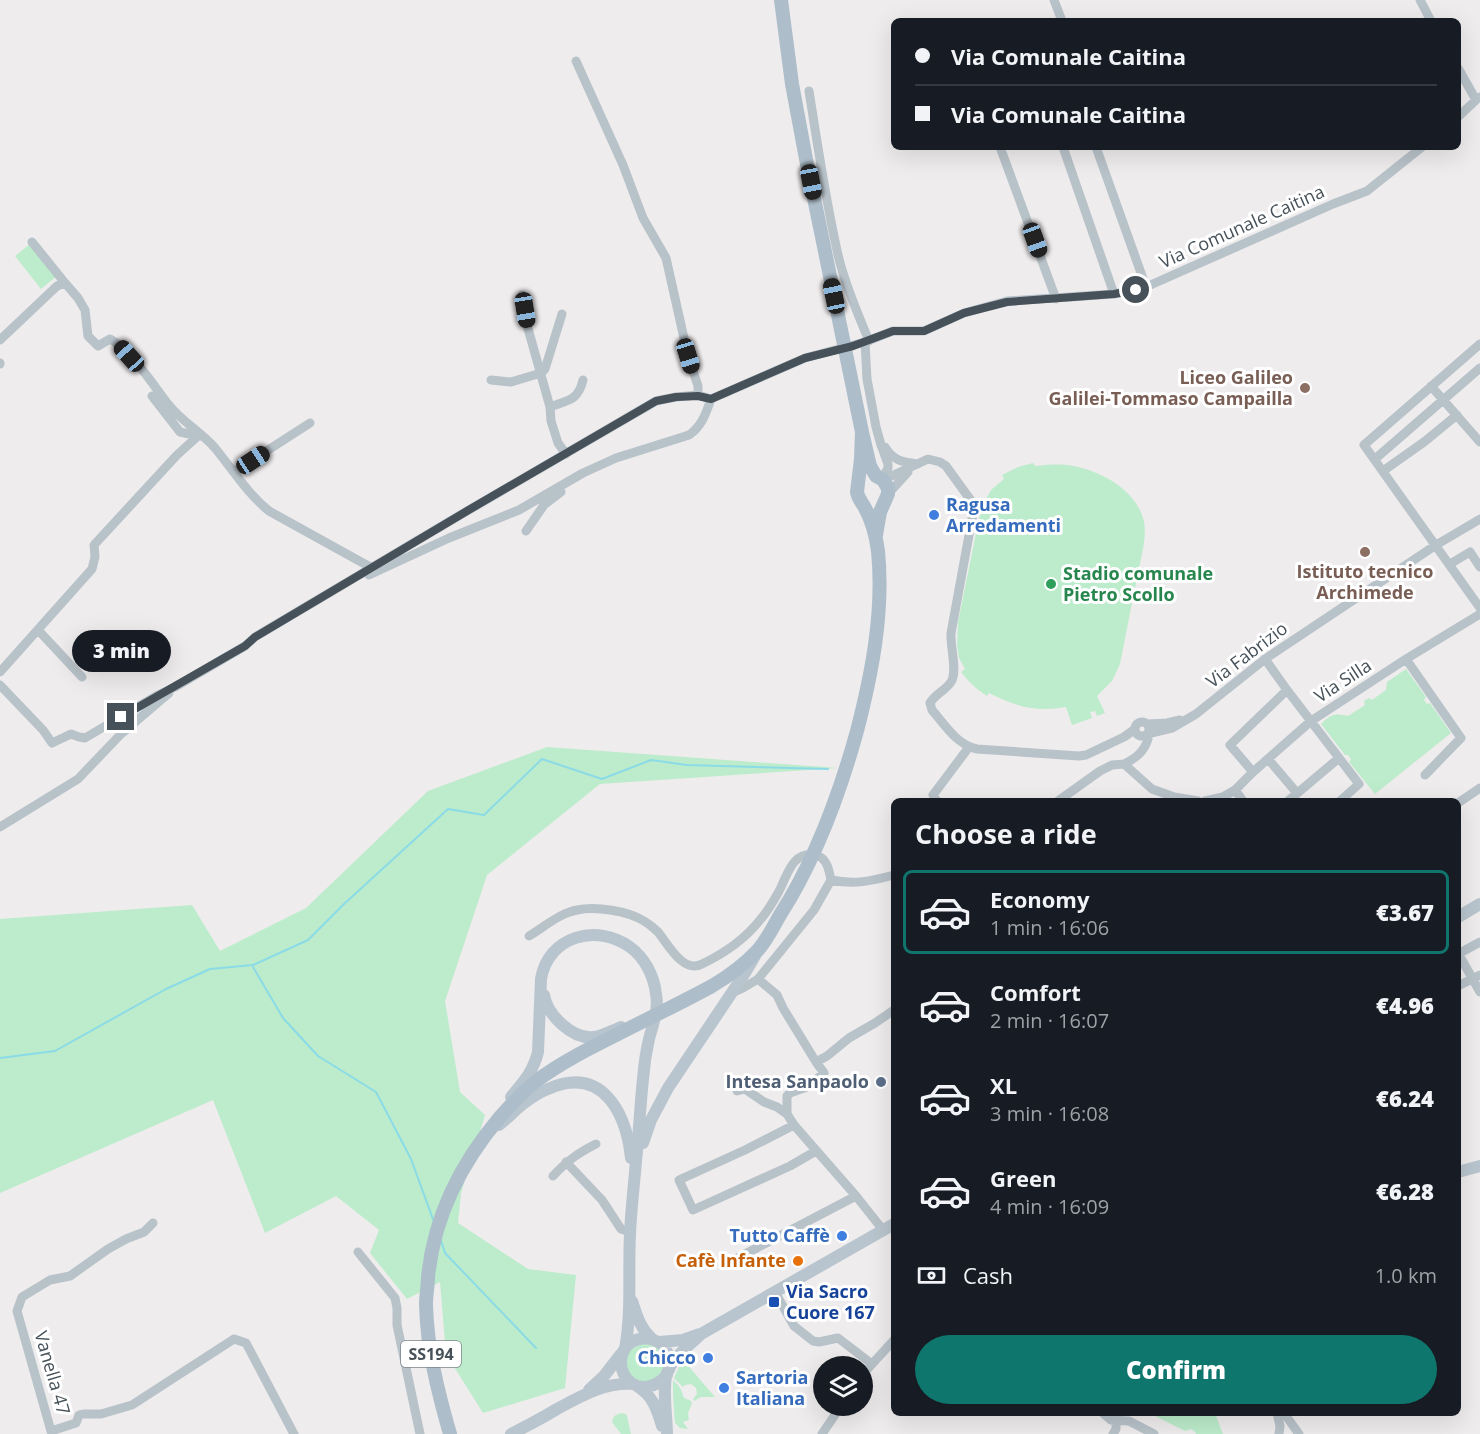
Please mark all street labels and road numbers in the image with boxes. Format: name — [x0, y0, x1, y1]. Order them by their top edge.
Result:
street label: Via Comunale Caitina — [1155, 179, 1328, 273]
street label: Via Fabrizio — [1201, 616, 1292, 693]
street label: Via Silla — [1309, 653, 1376, 708]
street label: Vanella 47 — [30, 1328, 76, 1417]
road number: SS194 — [401, 1341, 461, 1367]

